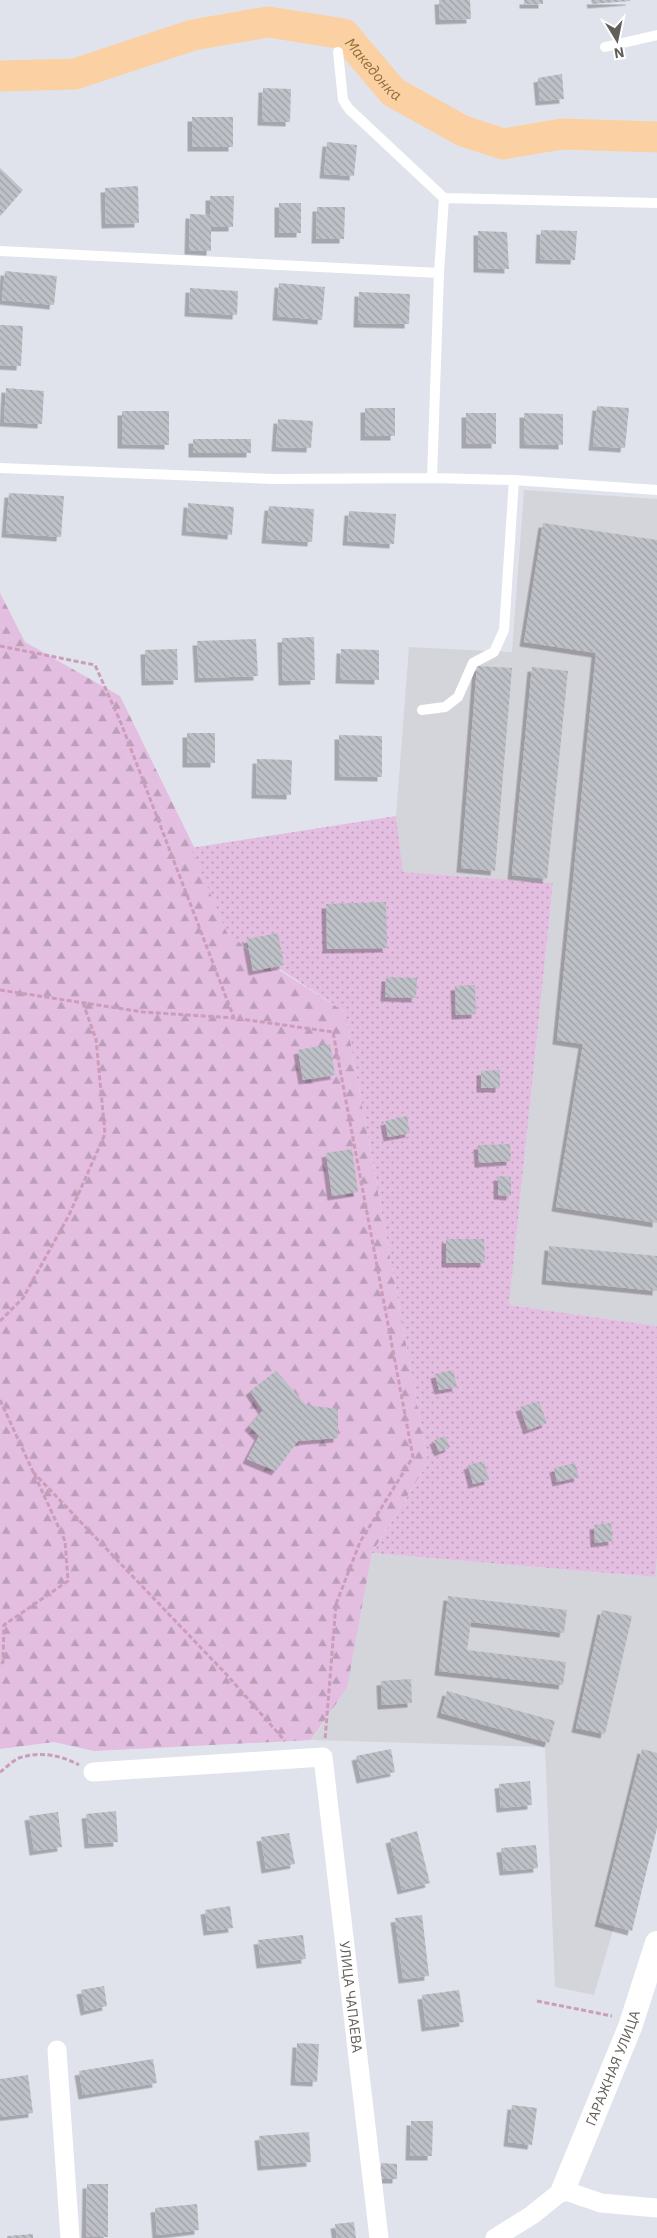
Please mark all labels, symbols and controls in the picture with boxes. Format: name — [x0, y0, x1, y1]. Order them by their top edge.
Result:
north arrow — [592, 15, 642, 65]
water label: Македонка — [341, 33, 405, 105]
text: N — [613, 43, 626, 63]
street label: УЛИЦА ЧАПАЕВА — [335, 1940, 366, 2054]
street label: ГАРАЖНАЯ УЛИЦА — [582, 2008, 644, 2128]

